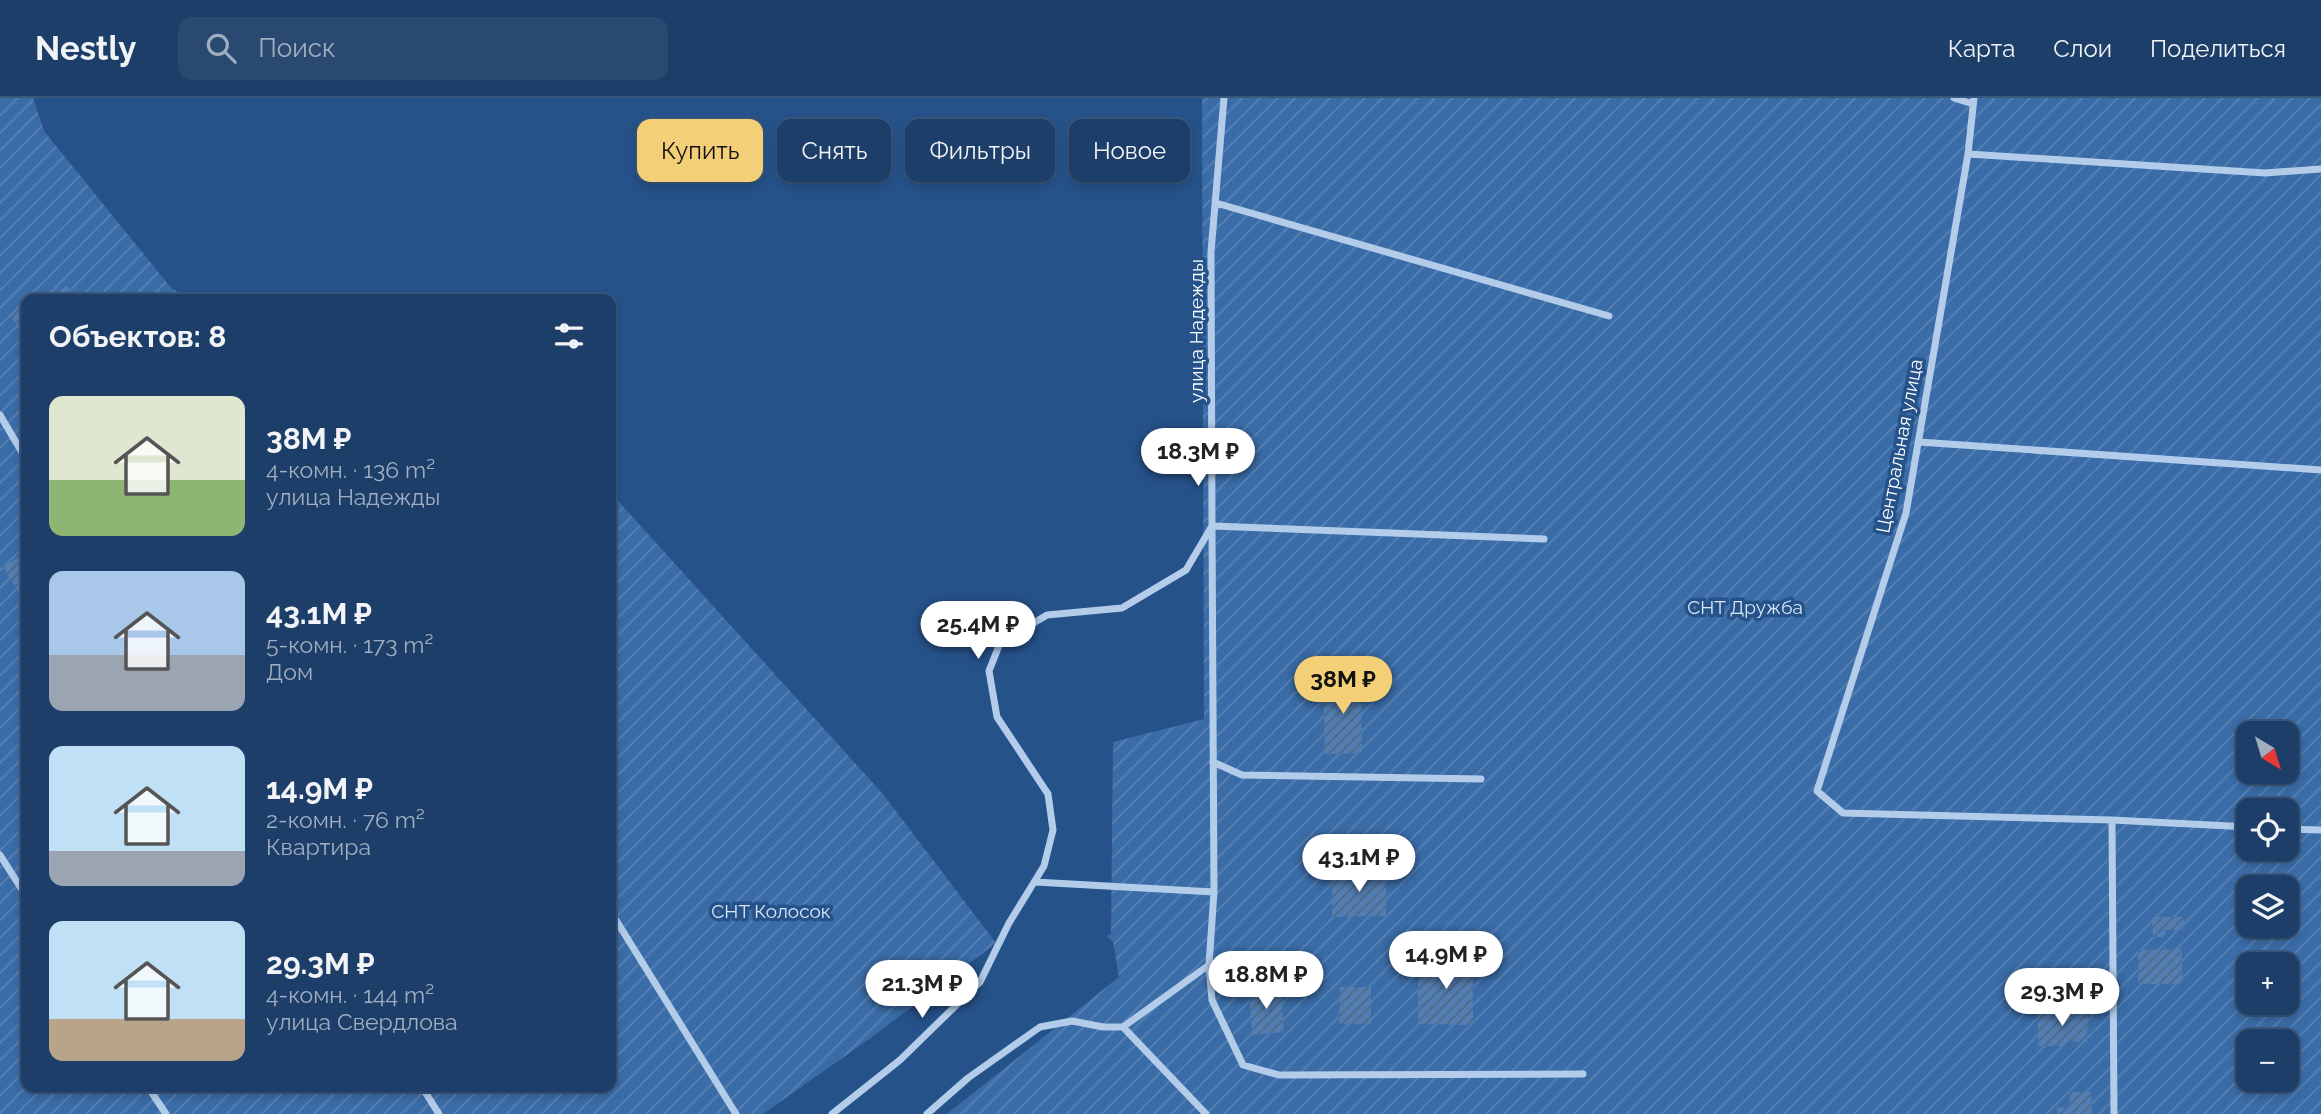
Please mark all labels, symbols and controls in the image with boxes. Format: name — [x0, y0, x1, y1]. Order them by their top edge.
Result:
search box — [178, 17, 668, 80]
text: Nestly — [35, 29, 136, 68]
icon: search — [202, 29, 240, 67]
text: Поиск — [258, 33, 336, 63]
text: Карта — [1948, 34, 2015, 63]
text: Слои — [2053, 34, 2112, 63]
text: Поделиться — [2150, 34, 2286, 63]
chip: Купить — [637, 119, 763, 182]
chip: Снять — [777, 119, 891, 182]
chip: Фильтры — [905, 119, 1055, 182]
chip: Новое — [1069, 119, 1190, 182]
street label: улица Надежды — [1185, 259, 1207, 403]
icon: filters — [550, 317, 588, 355]
text: Объектов: 8 — [49, 319, 226, 354]
street label: Центральная улица — [1871, 357, 1927, 535]
text: 38M ₽ — [266, 421, 351, 456]
icon: home — [105, 424, 189, 508]
pin: 18.3M ₽ — [1133, 428, 1263, 488]
text: 18.3M ₽ — [1157, 437, 1239, 464]
text: 4-комн. · 136 m² — [266, 456, 435, 483]
text: улица Надежды — [266, 483, 440, 510]
text: 43.1M ₽ — [266, 596, 372, 631]
park label: СНТ Дружба — [1687, 596, 1803, 618]
icon: home — [105, 599, 189, 683]
pin: 25.4M ₽ — [913, 602, 1043, 661]
text: 25.4M ₽ — [937, 610, 1019, 637]
text: 5-комн. · 173 m² — [266, 631, 433, 658]
pin: 38M ₽ — [1294, 656, 1392, 716]
text: Дом — [266, 658, 313, 685]
text: 38M ₽ — [1310, 665, 1376, 692]
north arrow — [2236, 721, 2300, 784]
map controls — [2236, 721, 2299, 1092]
text: 14.9M ₽ — [266, 771, 373, 806]
icon: home — [105, 774, 189, 858]
button: locate — [2236, 798, 2299, 861]
text: 2-комн. · 76 m² — [266, 806, 425, 833]
text: Квартира — [266, 833, 371, 860]
pin: 43.1M ₽ — [1294, 834, 1424, 894]
text: 43.1M ₽ — [1318, 843, 1400, 870]
button: layers — [2236, 875, 2299, 938]
park label: СНТ Колосок — [711, 900, 831, 922]
pin: 14.9M ₽ — [1381, 932, 1511, 991]
text: 14.9M ₽ — [1405, 940, 1487, 967]
text: 29.3M ₽ — [266, 946, 375, 981]
icon: home — [105, 949, 189, 1033]
pin: 18.8M ₽ — [1201, 951, 1331, 1011]
button: + — [2236, 952, 2299, 1015]
pin: 21.3M ₽ — [857, 960, 987, 1020]
text: 18.8M ₽ — [1224, 960, 1308, 987]
pin: 29.3M ₽ — [1997, 968, 2127, 1028]
text: 21.3M ₽ — [881, 969, 963, 996]
text: 29.3M ₽ — [2020, 977, 2104, 1004]
text: 4-комн. · 144 m² — [266, 981, 434, 1008]
text: улица Свердлова — [266, 1008, 458, 1035]
button: − — [2236, 1029, 2299, 1092]

